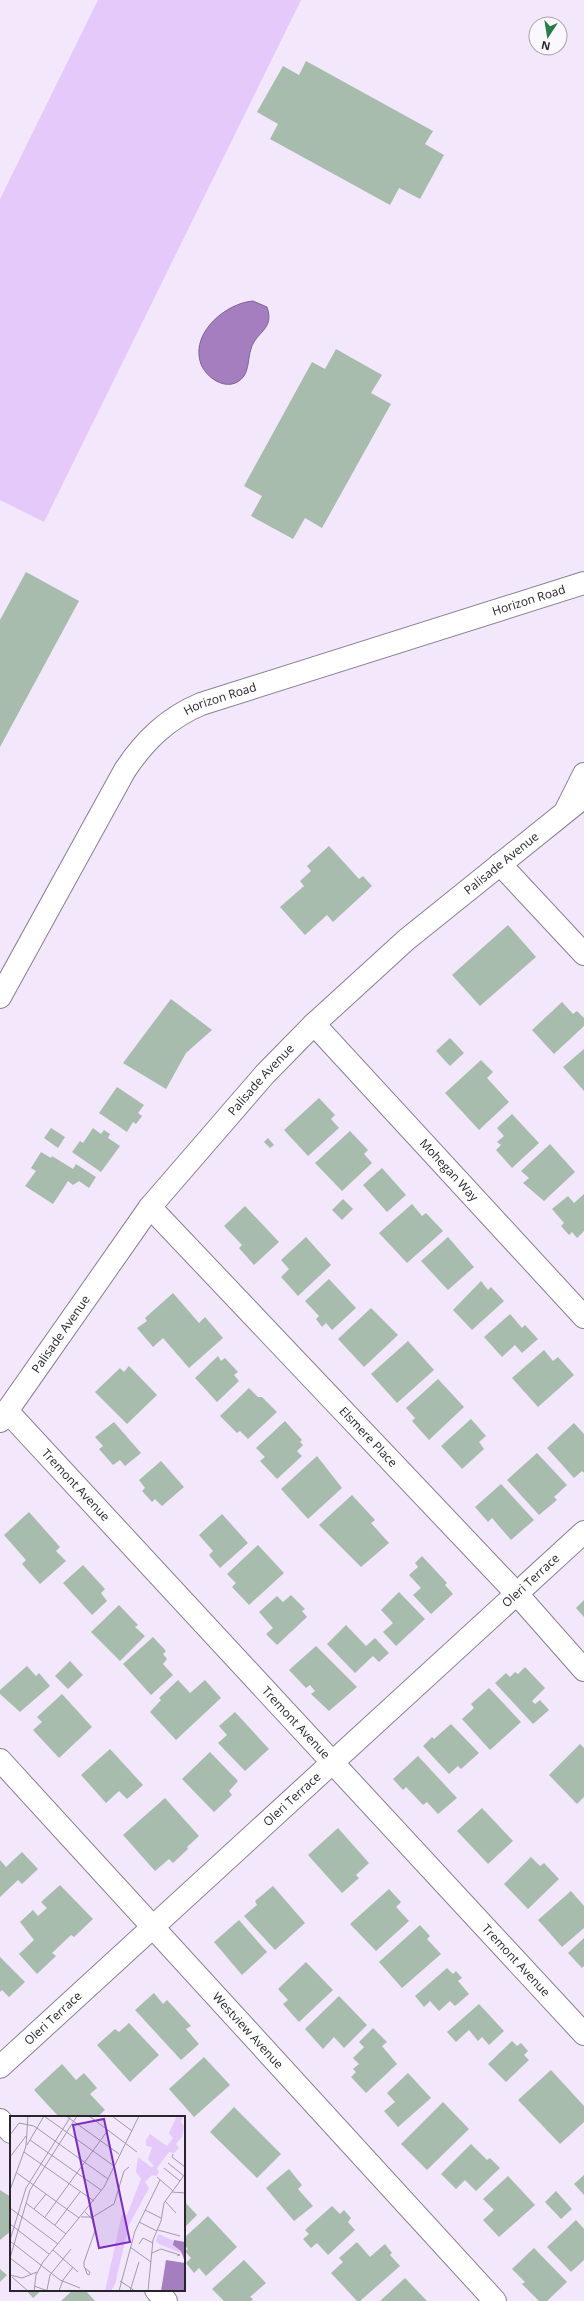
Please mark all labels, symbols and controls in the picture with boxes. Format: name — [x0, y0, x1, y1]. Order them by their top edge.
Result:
north arrow — [528, 16, 568, 56]
text: N — [540, 38, 552, 55]
street label: Horizon Road — [490, 580, 567, 620]
street label: Horizon Road — [180, 678, 258, 719]
street label: Palisade Avenue — [460, 828, 542, 898]
street label: Palisade Avenue — [224, 1040, 298, 1119]
street label: Mohegan Way — [416, 1135, 483, 1206]
street label: Palisade Avenue — [27, 1291, 94, 1376]
street label: Elsmere Place — [336, 1403, 401, 1471]
street label: Tremont Avenue — [38, 1445, 114, 1525]
street label: Oleri Terrace — [498, 1549, 563, 1611]
street label: Tremont Avenue — [258, 1683, 334, 1763]
street label: Oleri Terrace — [259, 1768, 324, 1830]
street label: Tremont Avenue — [478, 1920, 554, 2000]
street label: Oleri Terrace — [20, 1987, 85, 2049]
street label: Westview Avenue — [209, 1989, 288, 2072]
inset map — [10, 2116, 185, 2291]

